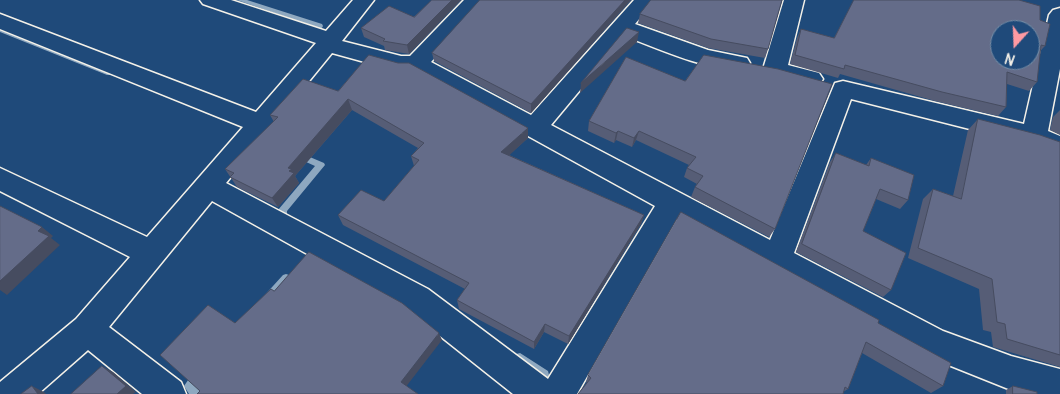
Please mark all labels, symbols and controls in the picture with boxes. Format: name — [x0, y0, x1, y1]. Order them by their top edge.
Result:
north arrow — [990, 20, 1040, 70]
text: N — [1003, 49, 1017, 68]

